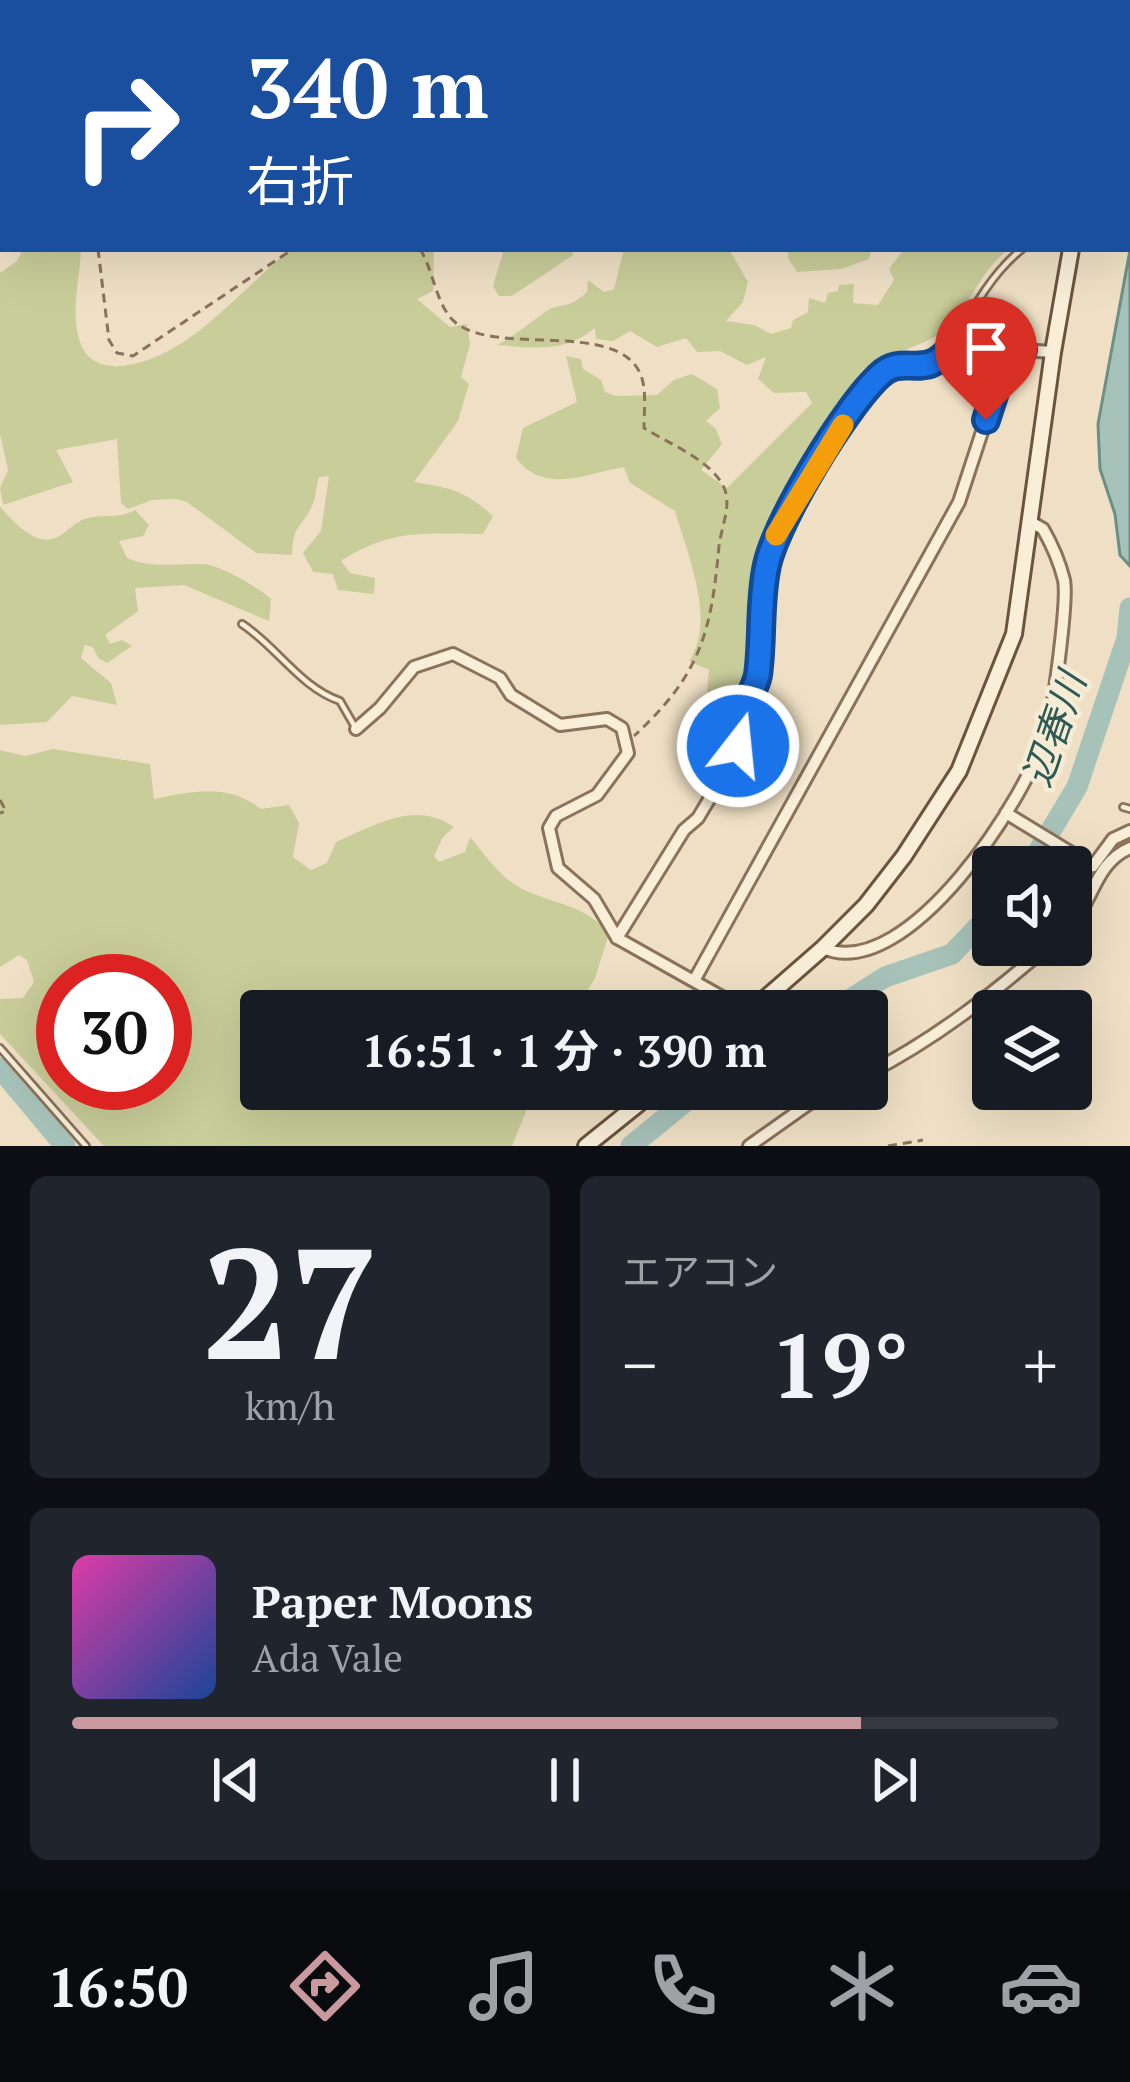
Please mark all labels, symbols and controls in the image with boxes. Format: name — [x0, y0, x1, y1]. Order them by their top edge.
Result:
text: 340 m — [246, 31, 489, 142]
icon: right — [48, 48, 204, 204]
text: 右折 — [246, 145, 354, 216]
pin — [935, 297, 1037, 420]
icon: arrive — [953, 315, 1019, 381]
water label: 辺春川 — [1009, 661, 1098, 793]
position arrow — [675, 683, 801, 809]
map controls — [972, 846, 1092, 1110]
button: sound — [972, 846, 1092, 966]
speed limit sign: 30 — [36, 954, 192, 1110]
button: layers — [972, 990, 1092, 1110]
text: 16:51 · 1 分 · 390 m — [362, 1020, 766, 1080]
text: 27 — [202, 1197, 378, 1404]
text: エアコン — [622, 1245, 778, 1297]
text: 19° — [771, 1304, 909, 1424]
text: − — [622, 1320, 657, 1408]
text: + — [1023, 1320, 1058, 1408]
text: km/h — [245, 1379, 335, 1431]
text: Paper Moons — [252, 1571, 533, 1631]
text: Ada Vale — [252, 1631, 403, 1683]
icon: previous — [203, 1747, 269, 1813]
icon: pause — [532, 1747, 598, 1813]
icon: next — [861, 1747, 927, 1813]
icon: directions — [283, 1944, 367, 2028]
icon: music — [462, 1944, 546, 2028]
icon: phone — [641, 1944, 725, 2028]
icon: climate — [820, 1944, 904, 2028]
icon: car — [999, 1944, 1083, 2028]
text: 16:50 — [47, 1951, 188, 2022]

